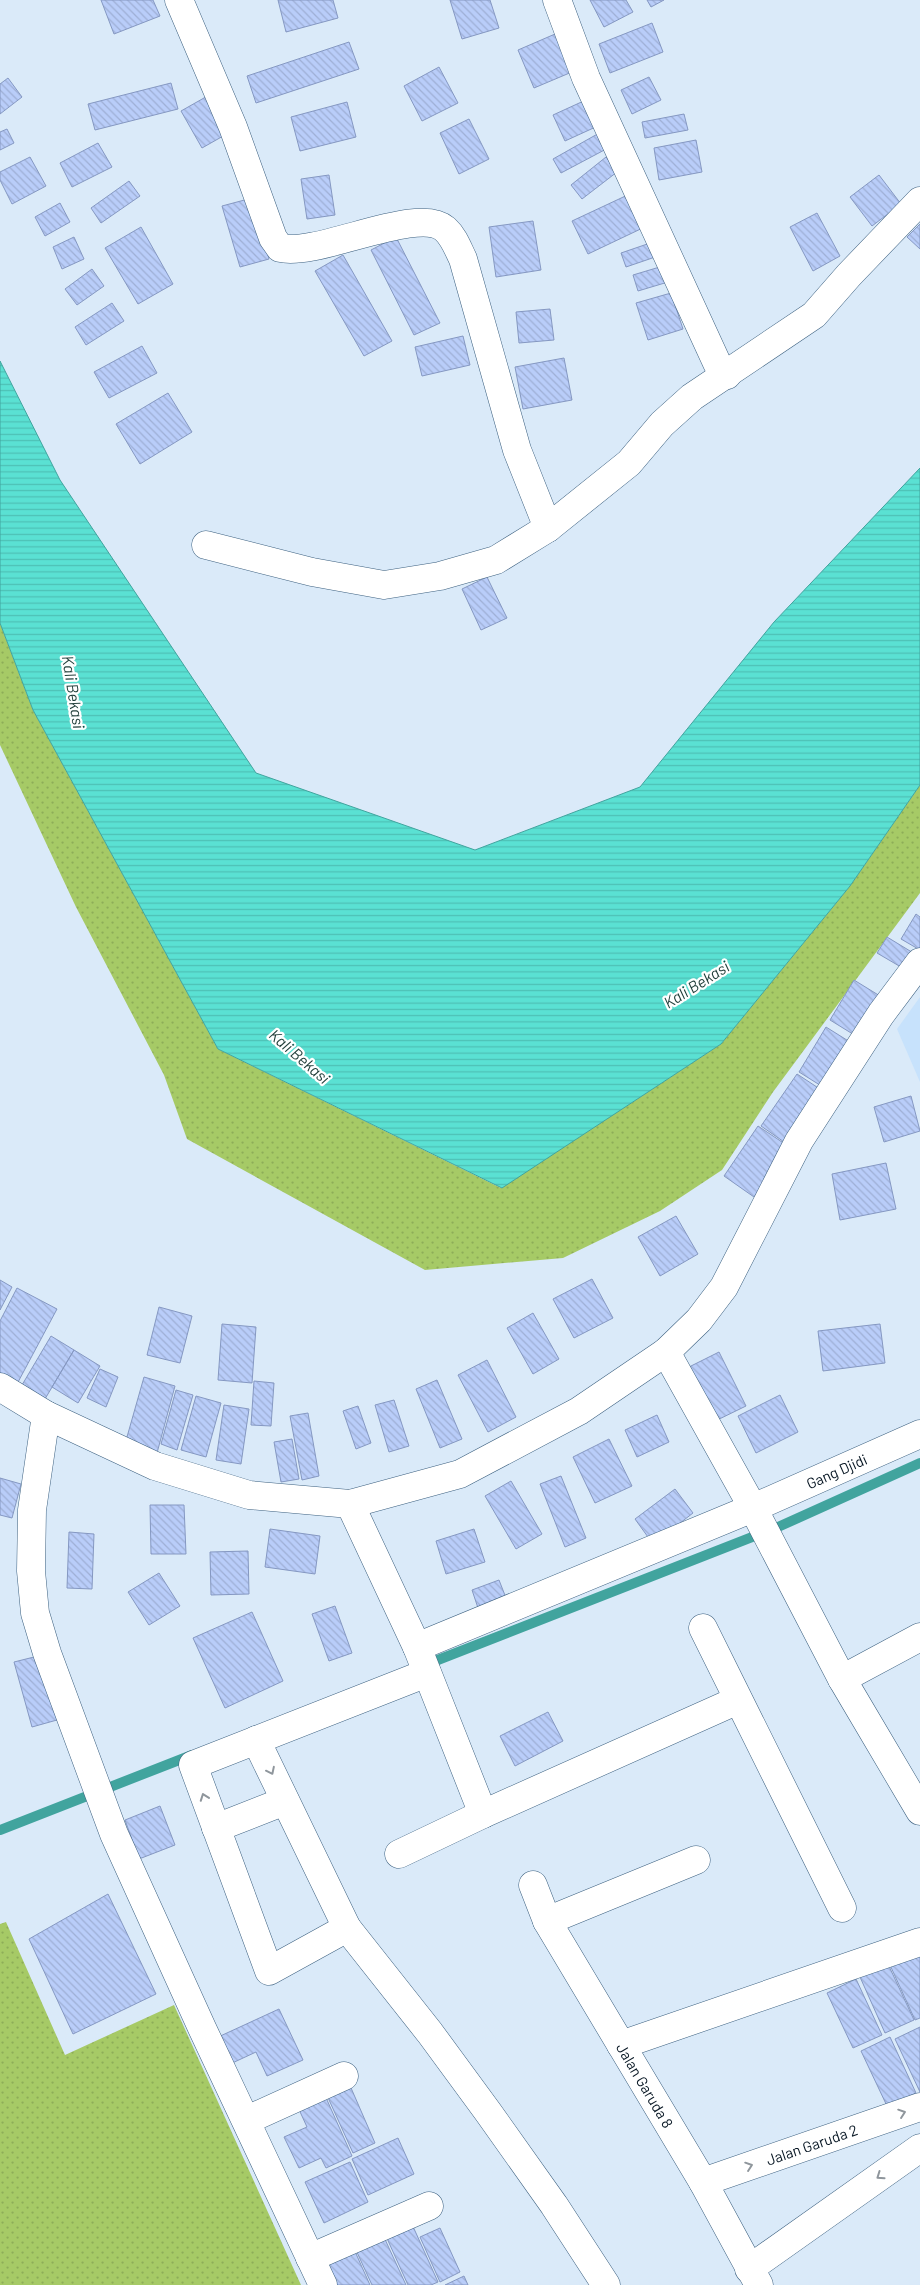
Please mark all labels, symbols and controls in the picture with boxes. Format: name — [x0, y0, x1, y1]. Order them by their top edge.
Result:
water label: Kali Bekasi — [59, 654, 89, 730]
water label: Kali Bekasi — [660, 956, 732, 1012]
water label: Kali Bekasi — [266, 1025, 334, 1087]
street label: Gang Djidi — [803, 1450, 870, 1492]
one-way arrow — [265, 1765, 275, 1774]
one-way arrow — [200, 1793, 210, 1802]
street label: Jalan Garuda 8 — [613, 2040, 677, 2131]
one-way arrow — [898, 2109, 906, 2119]
street label: Jalan Garuda 2 — [763, 2120, 860, 2169]
one-way arrow — [744, 2162, 752, 2172]
one-way arrow — [876, 2170, 886, 2179]

